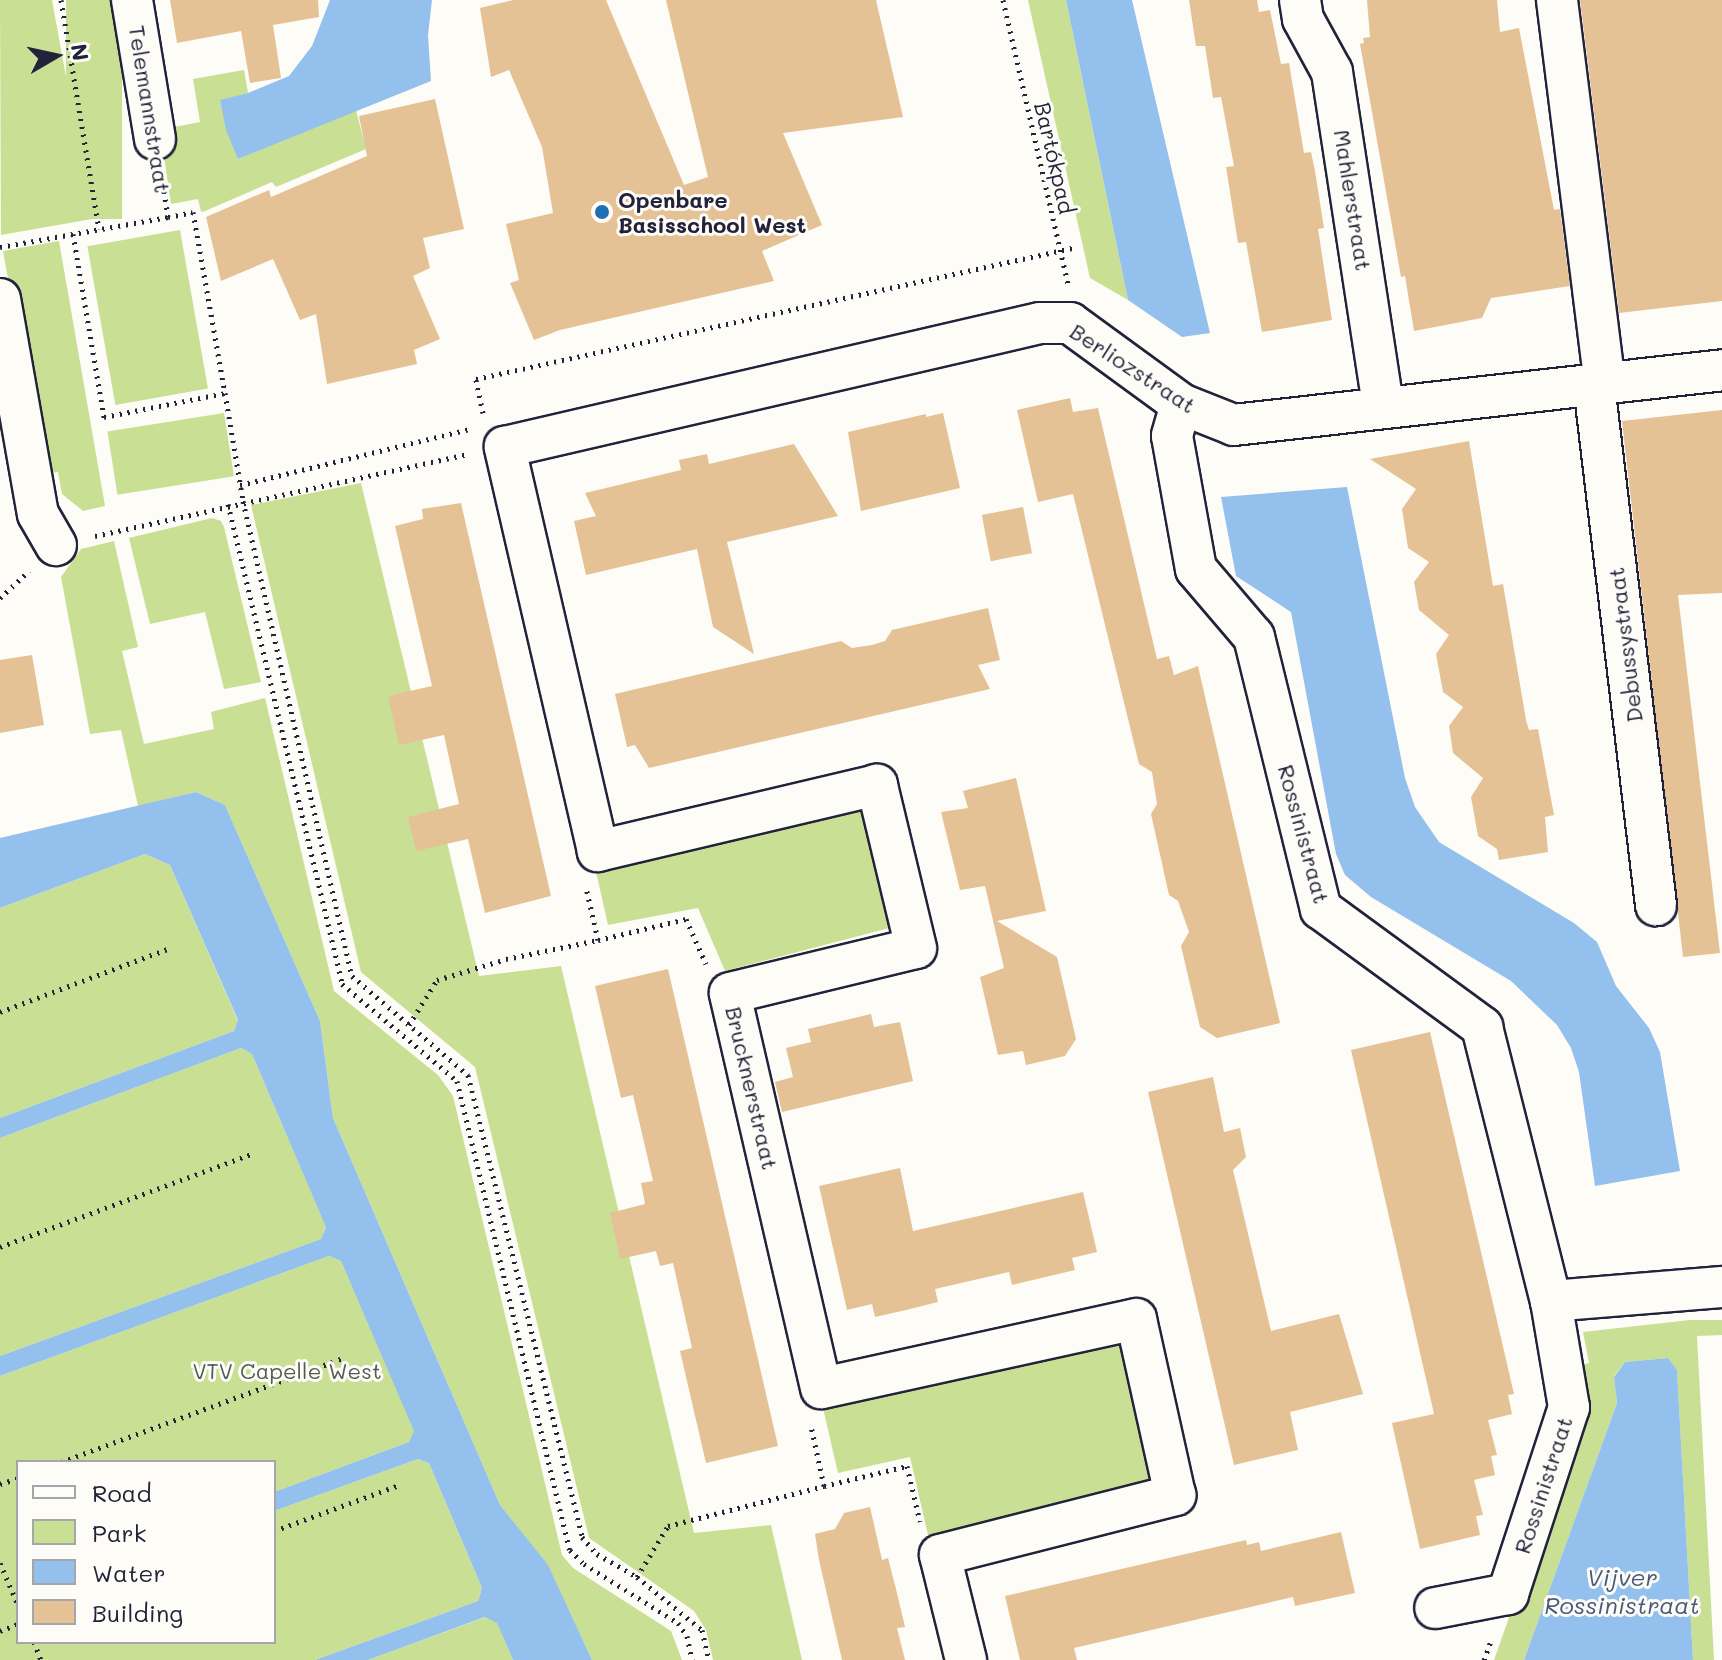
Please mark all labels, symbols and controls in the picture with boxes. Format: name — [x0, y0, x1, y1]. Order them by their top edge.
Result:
north arrow — [16, 16, 96, 96]
street label: Telemannstraat — [124, 23, 176, 195]
text: N — [65, 42, 96, 63]
street label: Bartókpad — [1029, 99, 1081, 217]
street label: Mahlerstraat — [1329, 128, 1377, 272]
place label: Openbare Basisschool West — [618, 186, 806, 238]
marker: Openbare Basisschool West — [593, 203, 611, 221]
street label: Berliozstraat — [1065, 318, 1201, 418]
street label: Debussystraat — [1602, 566, 1648, 724]
street label: Rossinistraat — [1273, 762, 1335, 906]
street label: Brucknerstraat — [720, 1004, 784, 1172]
park label: VTV Capelle West — [192, 1358, 382, 1384]
street label: Rossinistraat — [1508, 1413, 1578, 1557]
legend — [16, 1460, 276, 1644]
text: Road — [92, 1477, 152, 1508]
text: Park — [92, 1517, 146, 1548]
text: Water — [92, 1557, 166, 1588]
water label: Vijver Rossinistraat — [1544, 1563, 1700, 1619]
text: Building — [92, 1597, 183, 1628]

